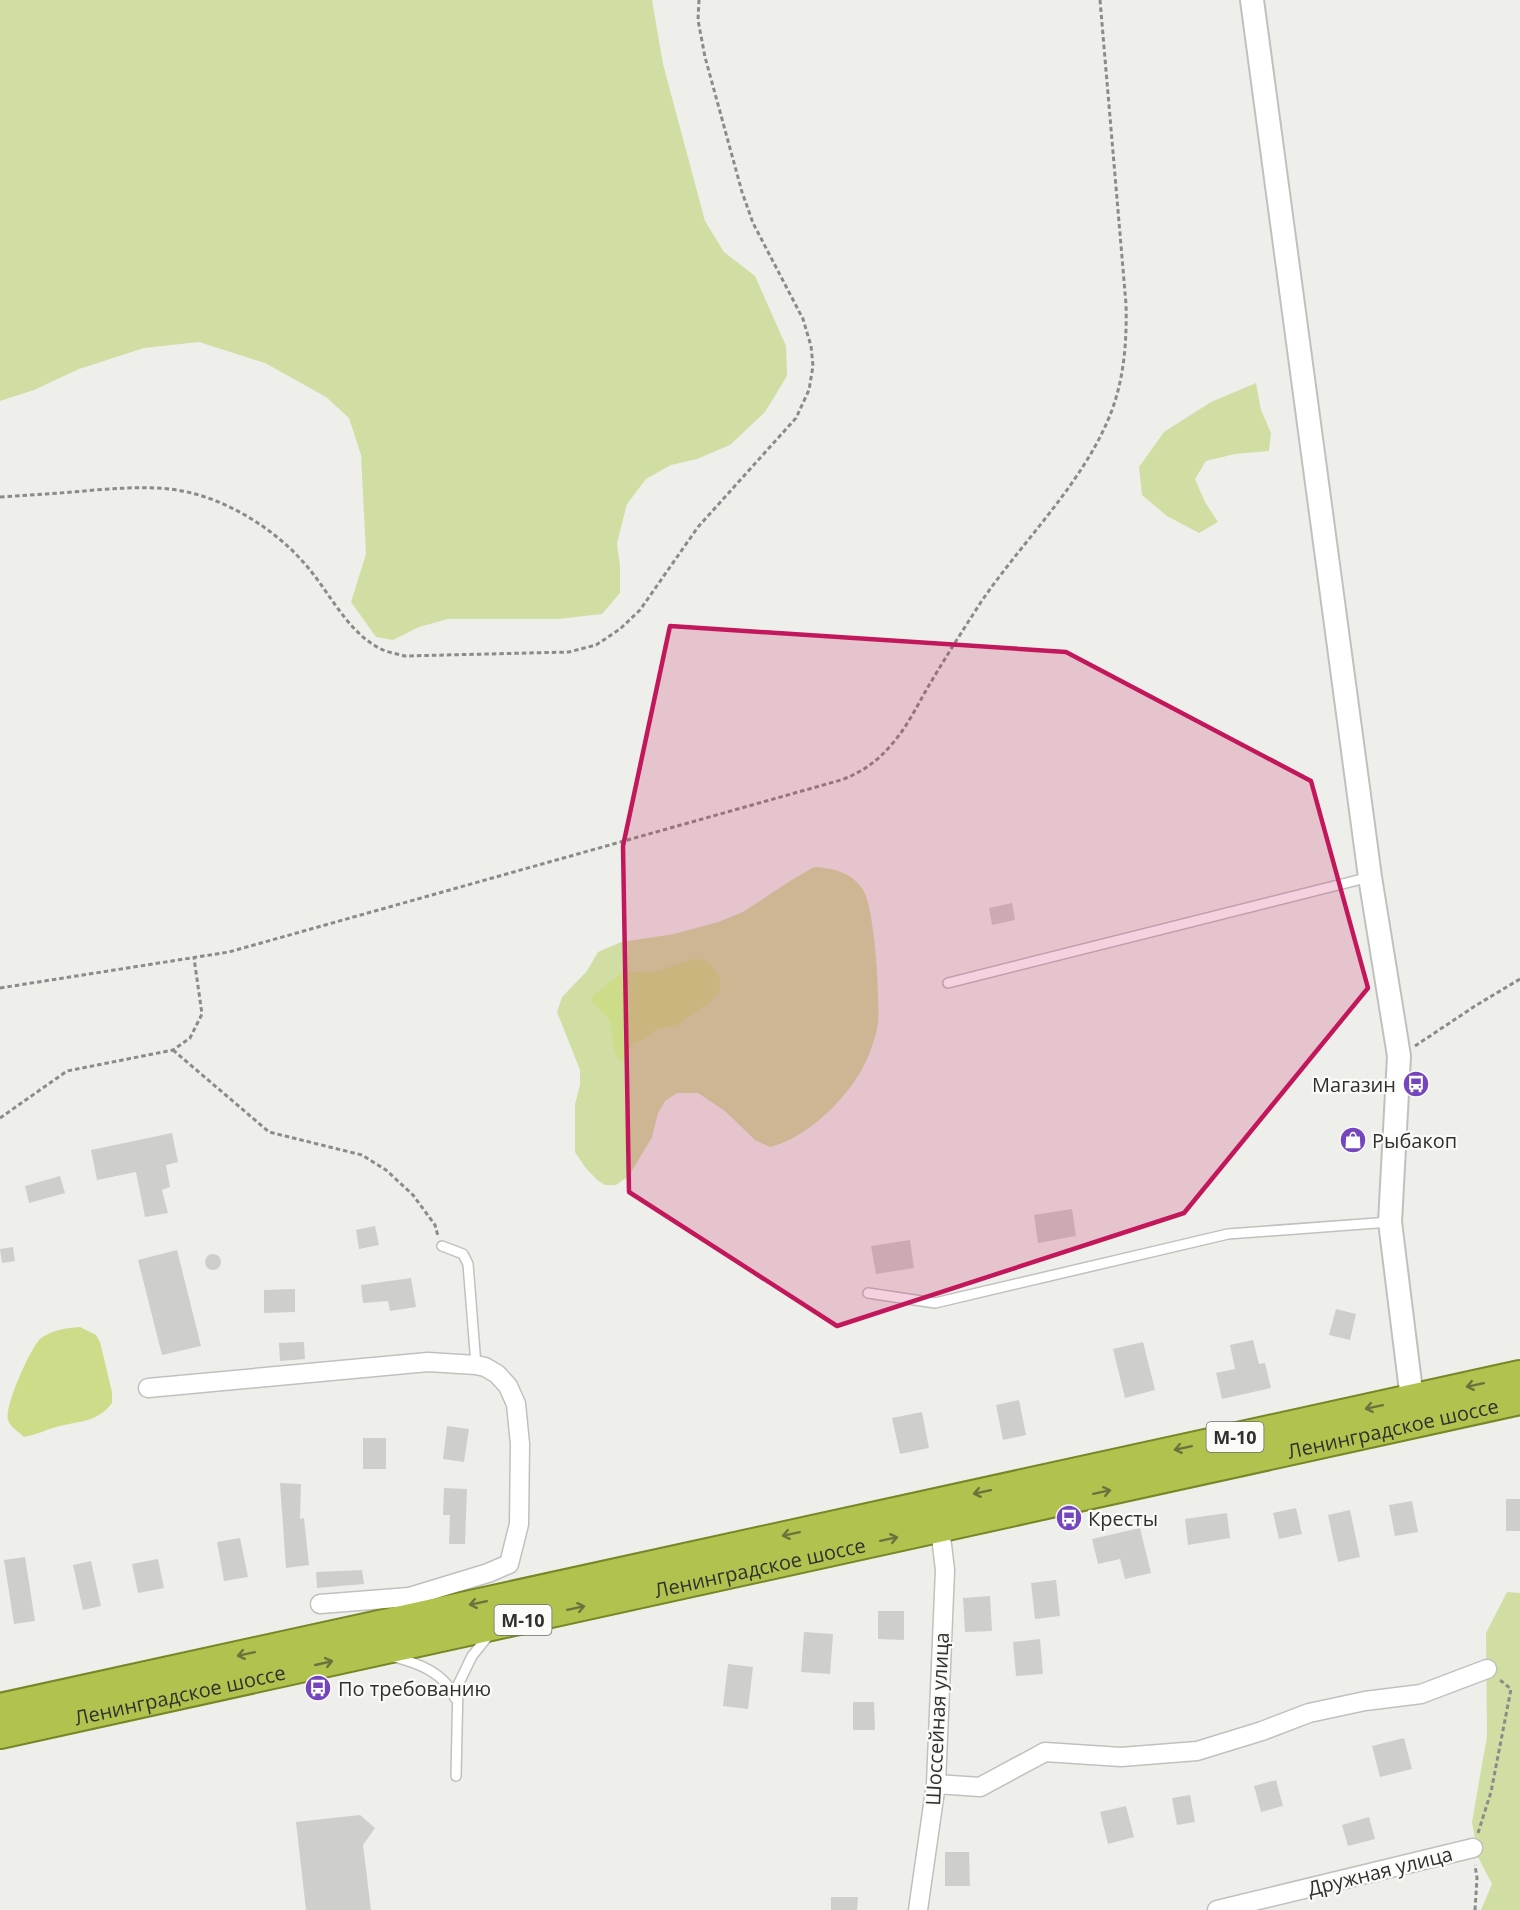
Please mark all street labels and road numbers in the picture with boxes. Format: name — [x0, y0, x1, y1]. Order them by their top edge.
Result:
street label: Ленинградское шоссе — [1285, 1392, 1501, 1464]
road number: М-10 — [1206, 1422, 1264, 1452]
street label: Ленинградское шоссе — [652, 1531, 868, 1603]
road number: М-10 — [494, 1605, 552, 1635]
street label: Шоссейная улица — [919, 1632, 955, 1806]
street label: Ленинградское шоссе — [72, 1658, 288, 1731]
street label: Дружная улица — [1305, 1840, 1455, 1902]

